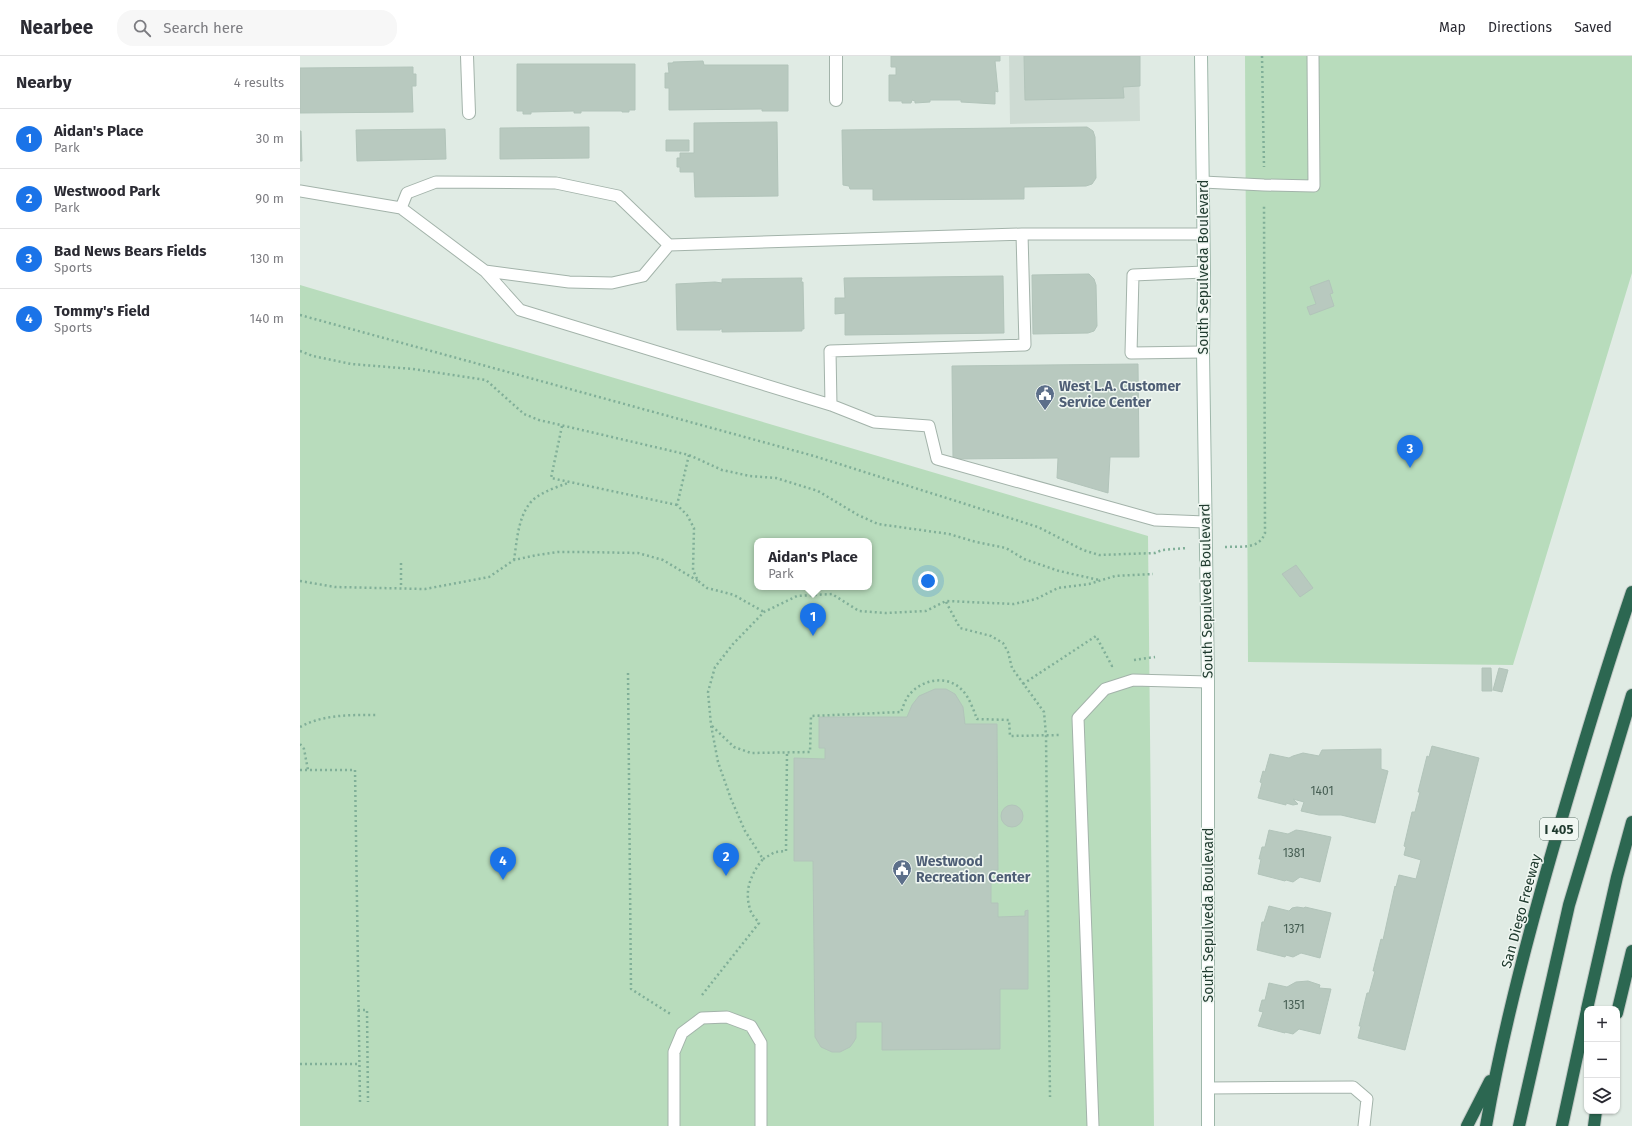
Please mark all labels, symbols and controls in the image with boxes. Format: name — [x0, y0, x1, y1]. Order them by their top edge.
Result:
search box — [117, 10, 397, 46]
text: Nearbee — [20, 16, 93, 39]
icon: search — [131, 17, 153, 39]
text: Search here — [163, 19, 243, 37]
text: Map — [1439, 19, 1466, 36]
text: Directions — [1488, 19, 1552, 36]
text: Saved — [1574, 19, 1612, 36]
text: Nearby — [16, 72, 71, 93]
text: 4 results — [234, 75, 284, 90]
text: Aidan's Place — [54, 122, 144, 140]
text: 1 — [26, 131, 32, 146]
text: 30 m — [256, 131, 284, 146]
text: Park — [54, 140, 80, 155]
street label: South Sepulveda Boulevard — [1195, 180, 1212, 354]
text: Westwood Park — [54, 182, 160, 200]
text: 2 — [26, 191, 32, 206]
text: 90 m — [255, 191, 284, 206]
text: Park — [54, 200, 80, 215]
text: Bad News Bears Fields — [54, 242, 207, 260]
text: 3 — [26, 251, 32, 266]
text: 130 m — [250, 251, 284, 266]
text: Sports — [54, 260, 92, 275]
text: Tommy's Field — [54, 302, 150, 320]
text: 4 — [25, 311, 33, 326]
text: 140 m — [250, 311, 284, 326]
text: Sports — [54, 320, 92, 335]
place label: West L.A. Customer Service Center — [1059, 378, 1181, 411]
public building icon: West L.A. Customer Service Center — [1034, 383, 1056, 411]
pin: 3 — [1397, 435, 1423, 468]
street label: South Sepulveda Boulevard — [1196, 503, 1217, 679]
popup — [754, 538, 872, 590]
text: Aidan's Place — [768, 548, 858, 566]
text: Park — [768, 566, 794, 581]
your location — [918, 571, 938, 591]
pin: 1 — [800, 603, 826, 636]
house number: 1401 — [1310, 784, 1334, 798]
road number: I 405 — [1540, 818, 1578, 840]
street label: South Sepulveda Boulevard — [1200, 828, 1217, 1002]
pin: 2 — [713, 843, 739, 876]
house number: 1381 — [1283, 846, 1305, 860]
pin: 4 — [490, 847, 516, 880]
street label: San Diego Freeway — [1498, 852, 1545, 970]
place label: Westwood Recreation Center — [916, 853, 1031, 886]
public building icon: Westwood Recreation Center — [891, 858, 913, 886]
house number: 1371 — [1283, 922, 1305, 936]
house number: 1351 — [1283, 998, 1305, 1012]
map controls — [1584, 1006, 1620, 1114]
button: + — [1584, 1006, 1620, 1042]
button: − — [1584, 1042, 1620, 1078]
button: layers — [1584, 1078, 1620, 1114]

